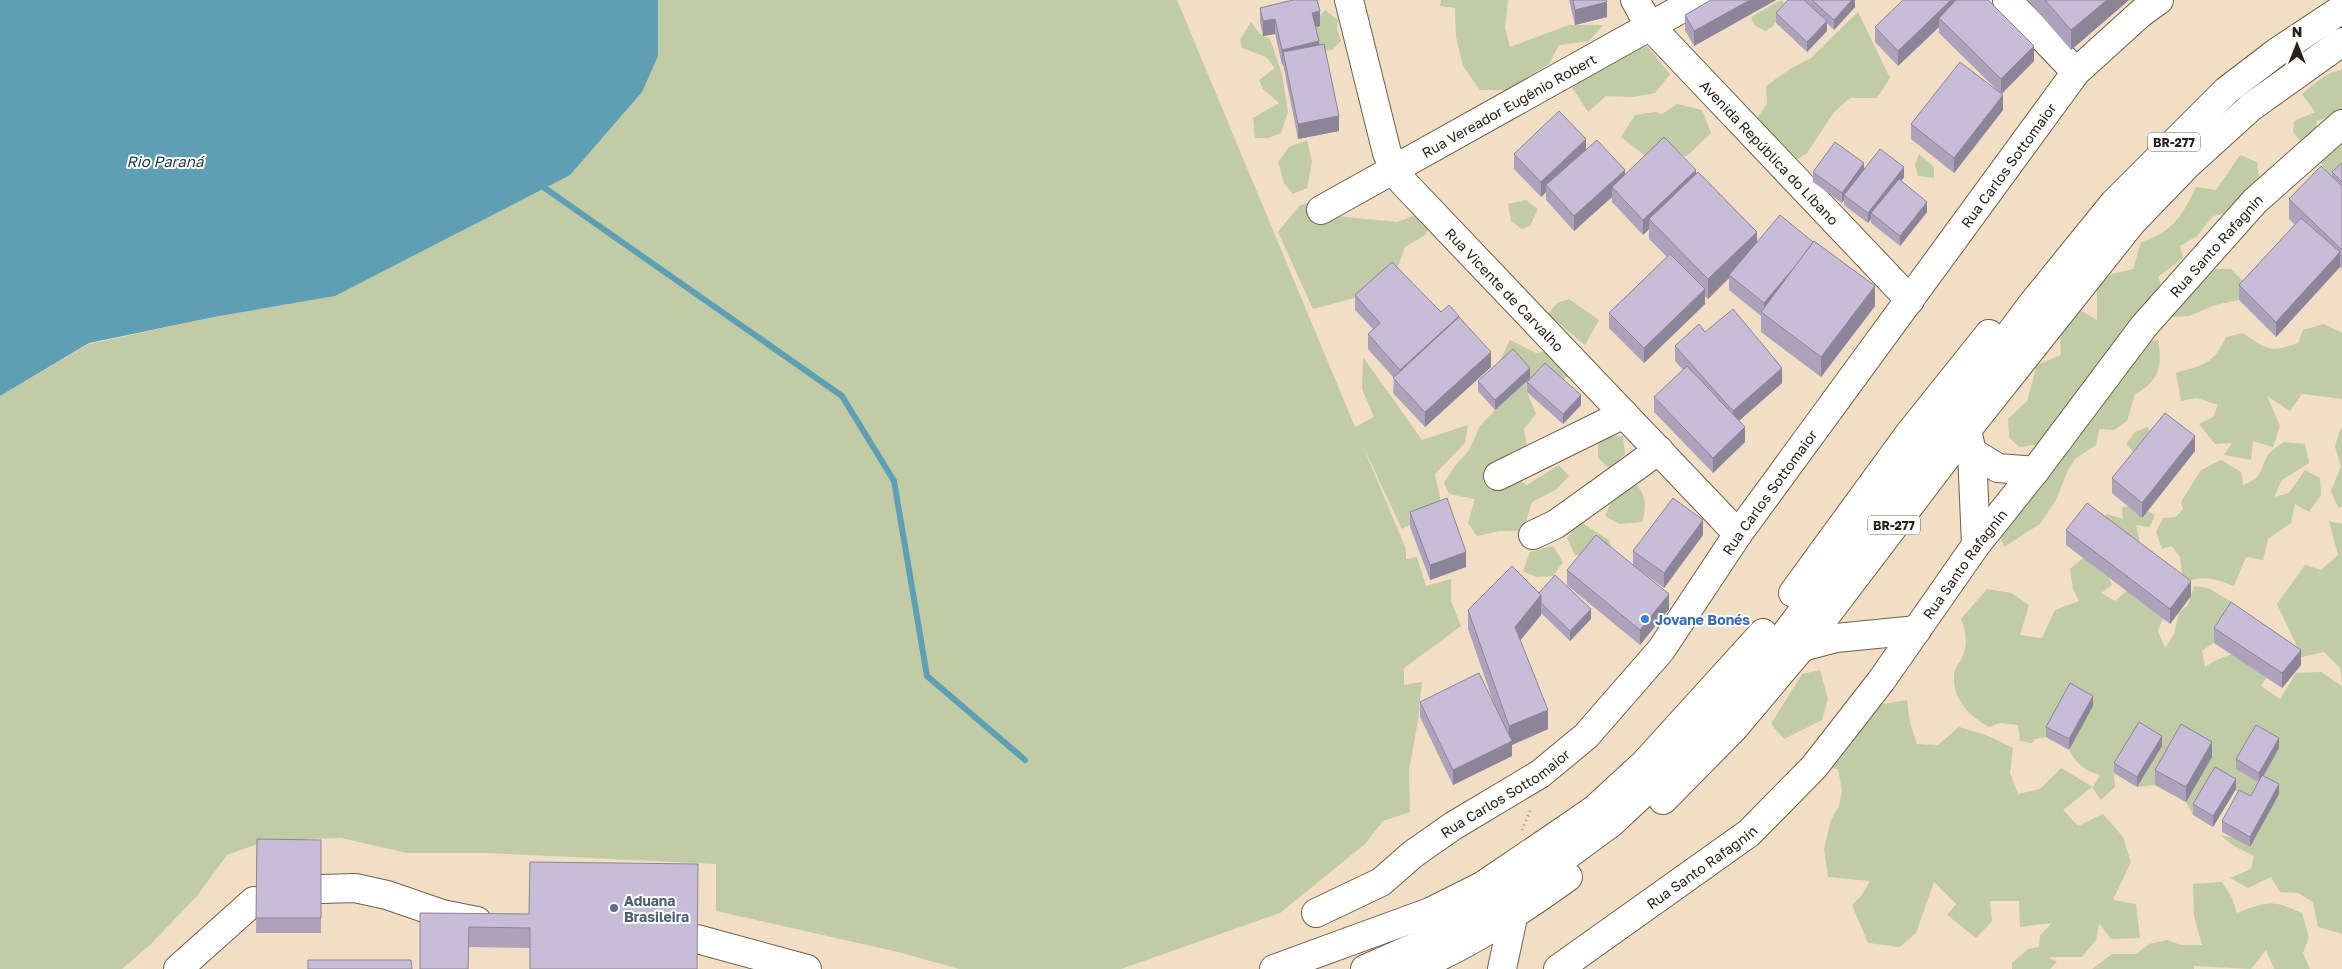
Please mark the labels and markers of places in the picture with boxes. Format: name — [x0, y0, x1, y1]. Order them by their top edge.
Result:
place label: Jovane Bonés — [1655, 611, 1750, 628]
marker: Jovane Bonés — [1639, 613, 1651, 625]
place label: Aduana Brasileira — [624, 892, 689, 925]
marker: Aduana Brasileira — [608, 902, 620, 914]

